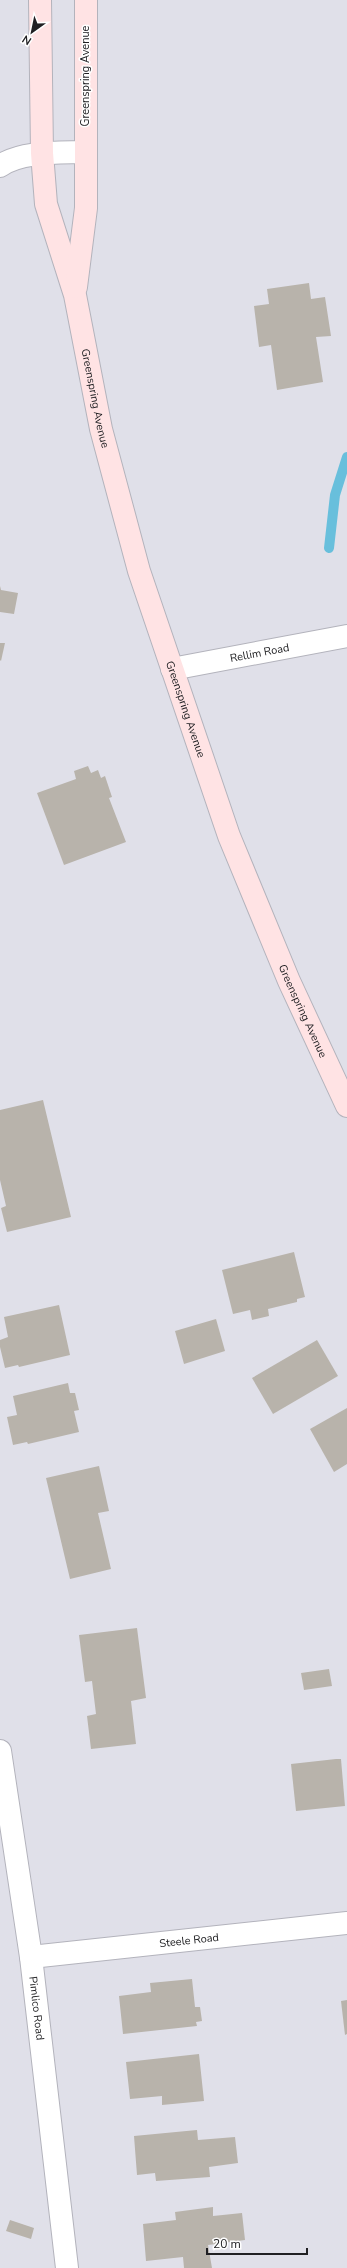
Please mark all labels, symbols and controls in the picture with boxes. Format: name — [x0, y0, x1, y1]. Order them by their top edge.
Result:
north arrow — [12, 12, 52, 52]
street label: Greenspring Avenue — [78, 25, 93, 126]
text: N — [19, 31, 34, 48]
street label: Greenspring Avenue — [78, 347, 113, 450]
street label: Rellim Road — [229, 640, 290, 666]
street label: Greenspring Avenue — [162, 659, 209, 760]
street label: Greenspring Avenue — [275, 962, 331, 1060]
street label: Steele Road — [159, 1930, 220, 1951]
street label: Pimlico Road — [25, 1976, 48, 2041]
scale bar — [207, 2230, 307, 2256]
text: 20 m — [213, 2236, 241, 2252]

